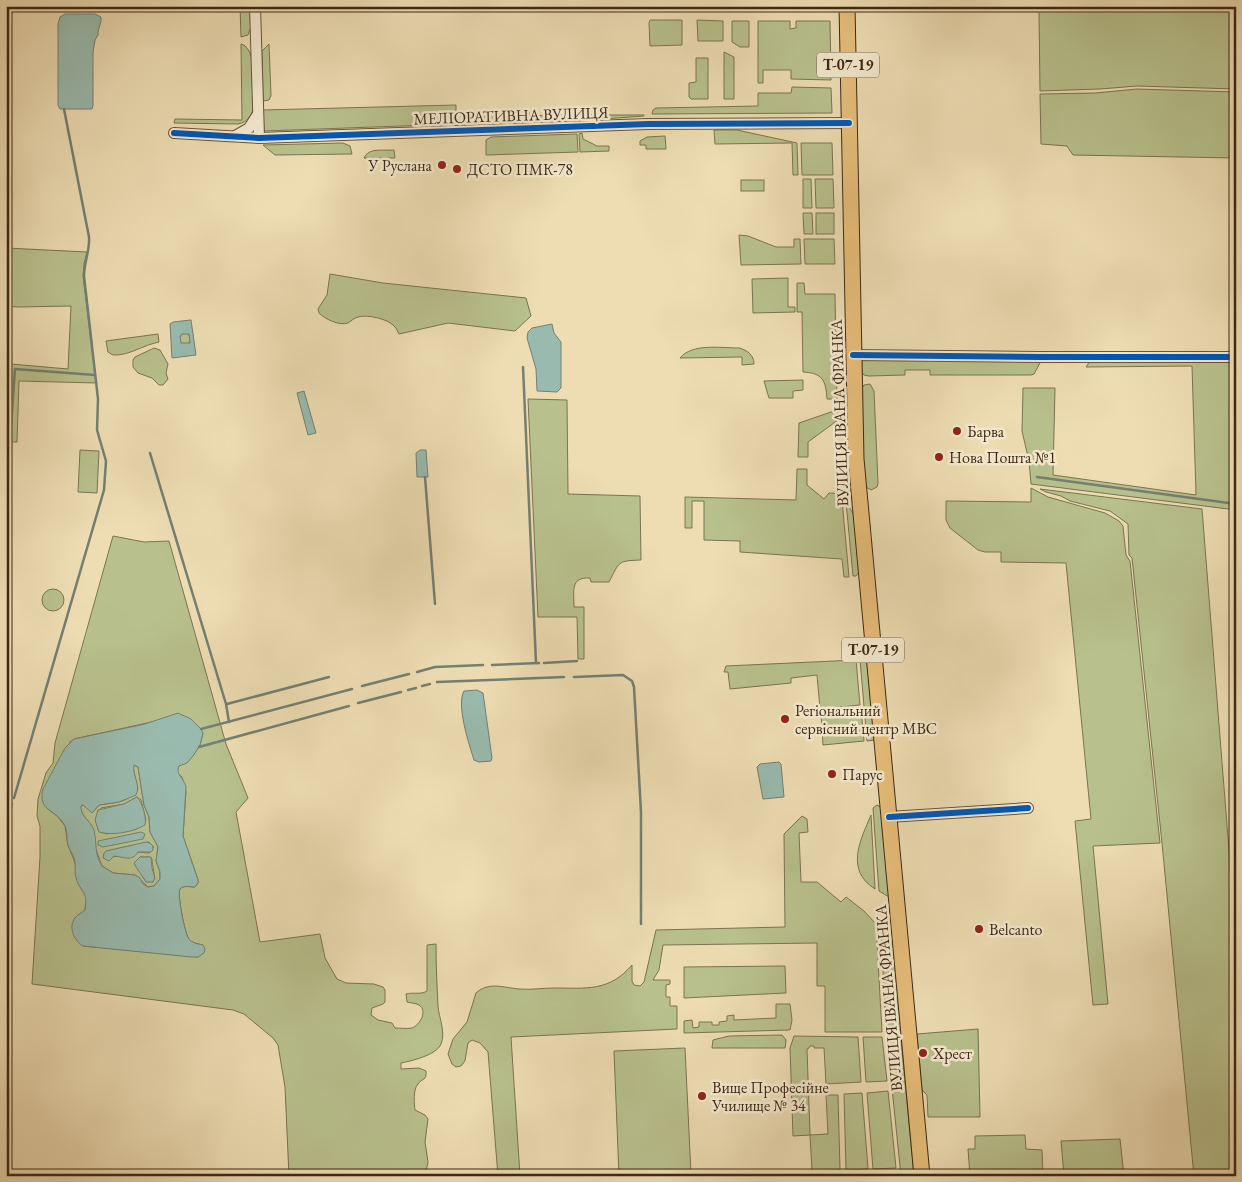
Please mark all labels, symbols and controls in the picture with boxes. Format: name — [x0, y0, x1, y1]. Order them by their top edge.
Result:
road number: Т-07-19 — [817, 52, 879, 78]
street label: МЕЛІОРАТИВНА ВУЛИЦЯ — [413, 102, 609, 129]
place label: У Руслана — [367, 155, 433, 176]
marker: У Руслана — [436, 159, 448, 171]
place label: ДСТО ПМК-78 — [467, 159, 573, 180]
marker: ДСТО ПМК-78 — [451, 163, 463, 175]
street label: ВУЛИЦЯ ІВАНА ФРАНКА — [826, 318, 853, 507]
place label: Барва — [967, 421, 1005, 442]
marker: Барва — [951, 425, 963, 437]
place label: Нова Пошта №1 — [949, 447, 1056, 468]
marker: Нова Пошта №1 — [933, 451, 945, 463]
road number: Т-07-19 — [842, 638, 904, 662]
place label: Регіональний сервісний центр МВС — [795, 700, 937, 739]
marker: Регіональний сервісний центр МВС — [779, 713, 791, 725]
place label: Парус — [842, 764, 883, 785]
marker: Парус — [826, 768, 838, 780]
street label: ВУЛИЦЯ ІВАНА ФРАНКА — [870, 903, 907, 1092]
place label: Belcanto — [989, 919, 1043, 940]
marker: Belcanto — [973, 923, 985, 935]
place label: Хрест — [932, 1043, 972, 1064]
marker: Хрест — [917, 1047, 929, 1059]
place label: Вище Професійне Училище № 34 — [711, 1077, 829, 1116]
marker: Вище Професійне Училище № 34 — [696, 1090, 708, 1102]

